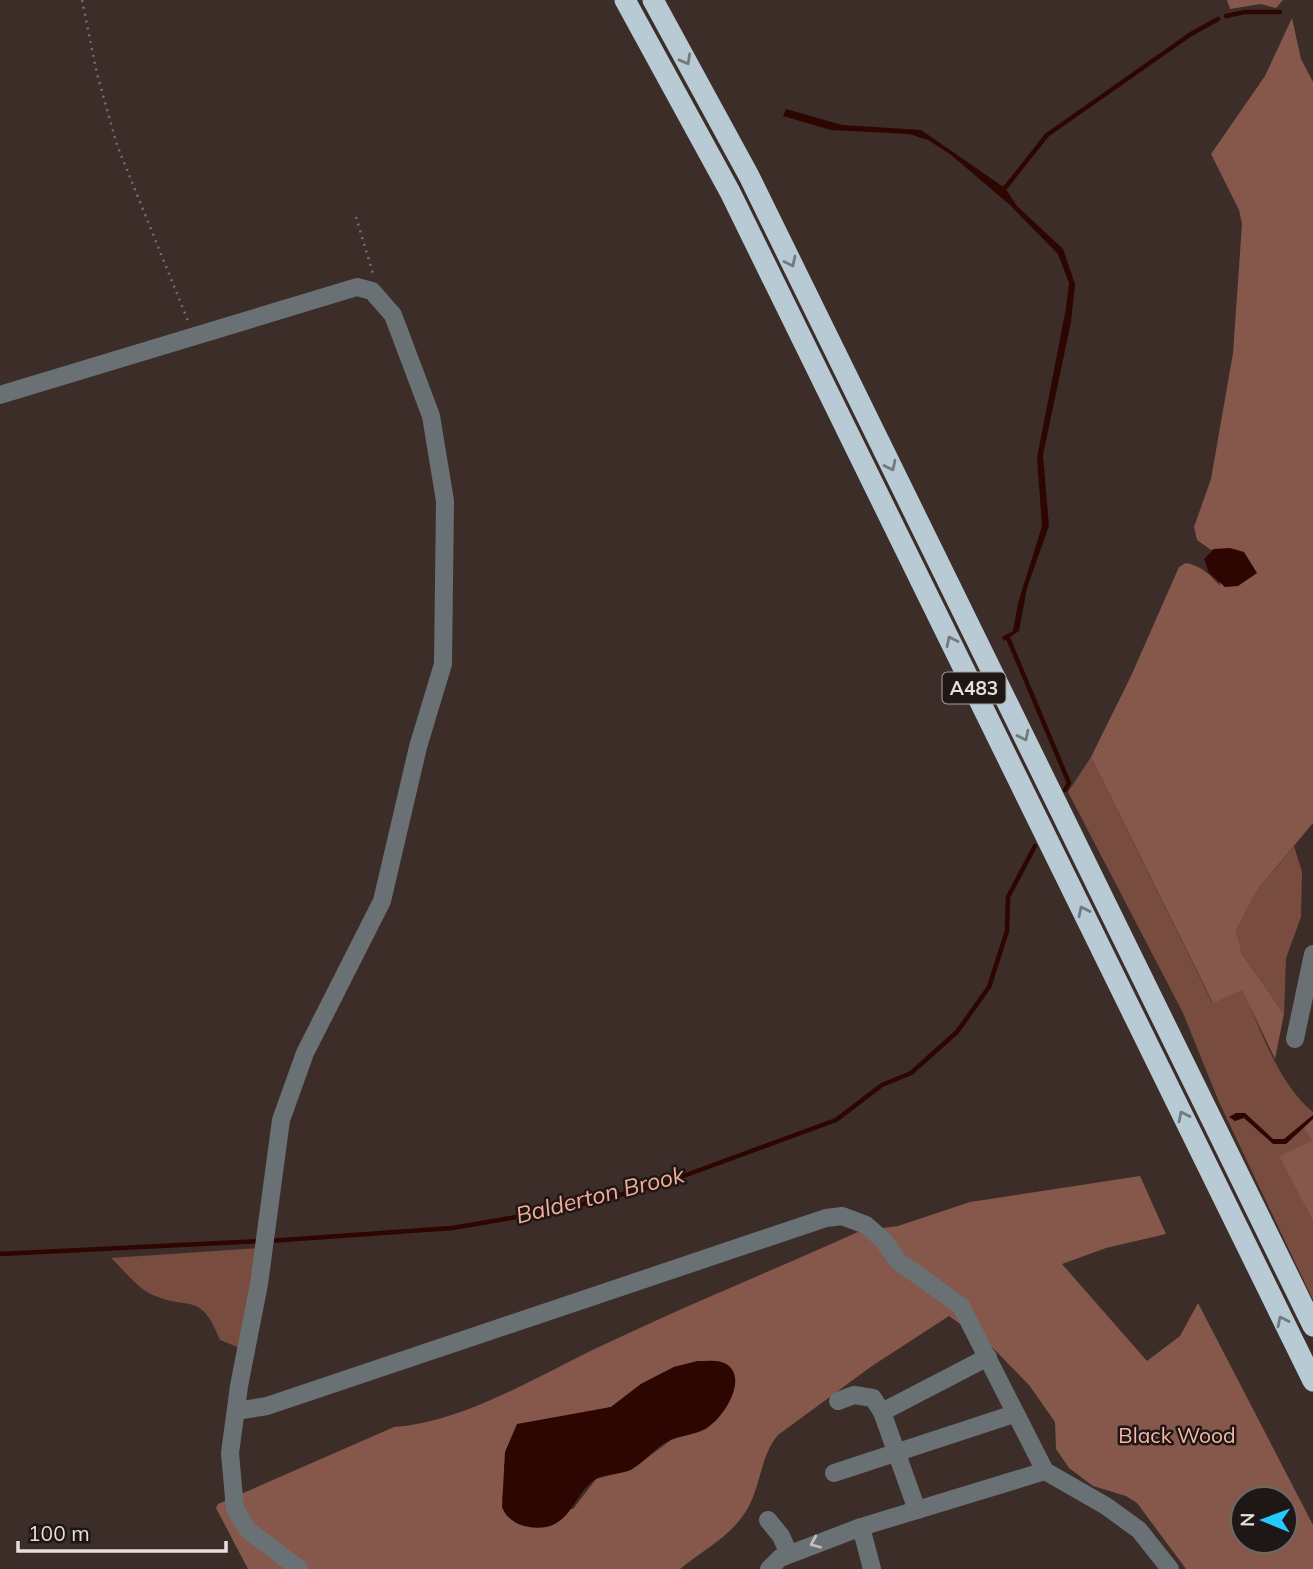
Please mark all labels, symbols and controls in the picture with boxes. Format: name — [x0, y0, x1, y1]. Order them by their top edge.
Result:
one-way arrow — [678, 53, 691, 65]
one-way arrow — [783, 254, 796, 267]
one-way arrow — [883, 459, 897, 471]
one-way arrow — [946, 636, 960, 648]
road number: A483 — [942, 673, 1006, 704]
one-way arrow — [1016, 729, 1030, 741]
one-way arrow — [1078, 906, 1092, 918]
one-way arrow — [1177, 1111, 1191, 1123]
water label: Balderton Brook — [513, 1159, 688, 1229]
one-way arrow — [1277, 1316, 1291, 1328]
park label: Black Wood — [1118, 1422, 1236, 1448]
north arrow — [1229, 1485, 1299, 1555]
scale bar — [18, 1510, 226, 1554]
text: N — [1235, 1512, 1259, 1527]
text: 100 m — [28, 1520, 90, 1546]
one-way arrow — [809, 1535, 821, 1549]

